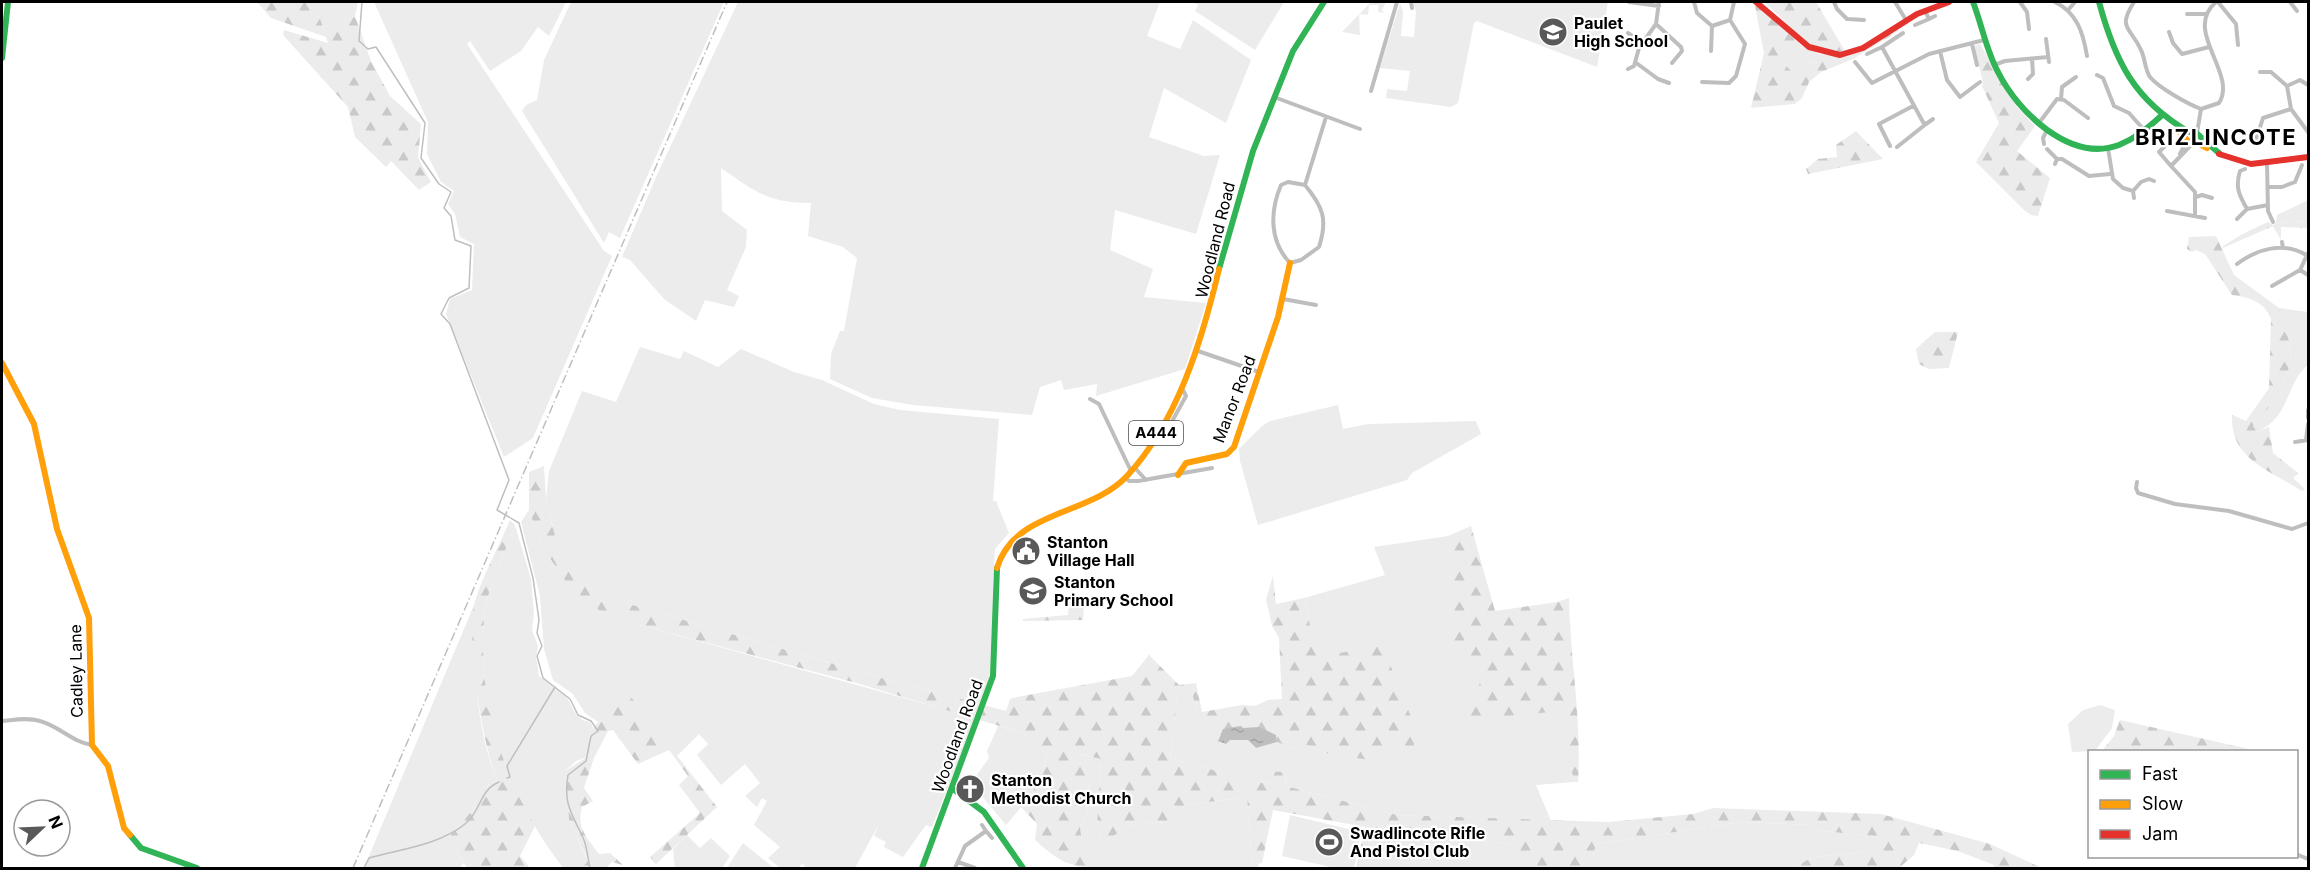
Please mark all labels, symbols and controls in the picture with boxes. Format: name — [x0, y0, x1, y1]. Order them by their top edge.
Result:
place label: Paulet High School — [1574, 13, 1668, 51]
school or university icon: Paulet High School — [1537, 16, 1569, 48]
district label: BRIZLINCOTE — [2135, 124, 2297, 150]
street label: Woodland Road — [1191, 180, 1239, 300]
street label: Manor Road — [1208, 353, 1260, 445]
road number: A444 — [1129, 421, 1183, 445]
place label: Stanton Village Hall — [1047, 532, 1135, 570]
public building icon: Stanton Village Hall — [1010, 535, 1042, 567]
place label: Stanton Primary School — [1054, 572, 1173, 610]
school or university icon: Stanton Primary School — [1017, 575, 1049, 607]
street label: Cadley Lane — [65, 624, 87, 718]
street label: Woodland Road — [927, 677, 987, 795]
legend — [2088, 750, 2298, 858]
text: Fast — [2142, 763, 2178, 784]
place label: Stanton Methodist Church — [991, 770, 1131, 808]
church icon: Stanton Methodist Church — [954, 773, 986, 805]
text: Slow — [2142, 793, 2183, 814]
north arrow — [12, 798, 72, 858]
text: N — [44, 813, 67, 832]
place label: Swadlincote Rifle And Pistol Club — [1350, 823, 1485, 861]
text: Jam — [2142, 823, 2178, 844]
sports icon: Swadlincote Rifle And Pistol Club — [1313, 826, 1345, 858]

